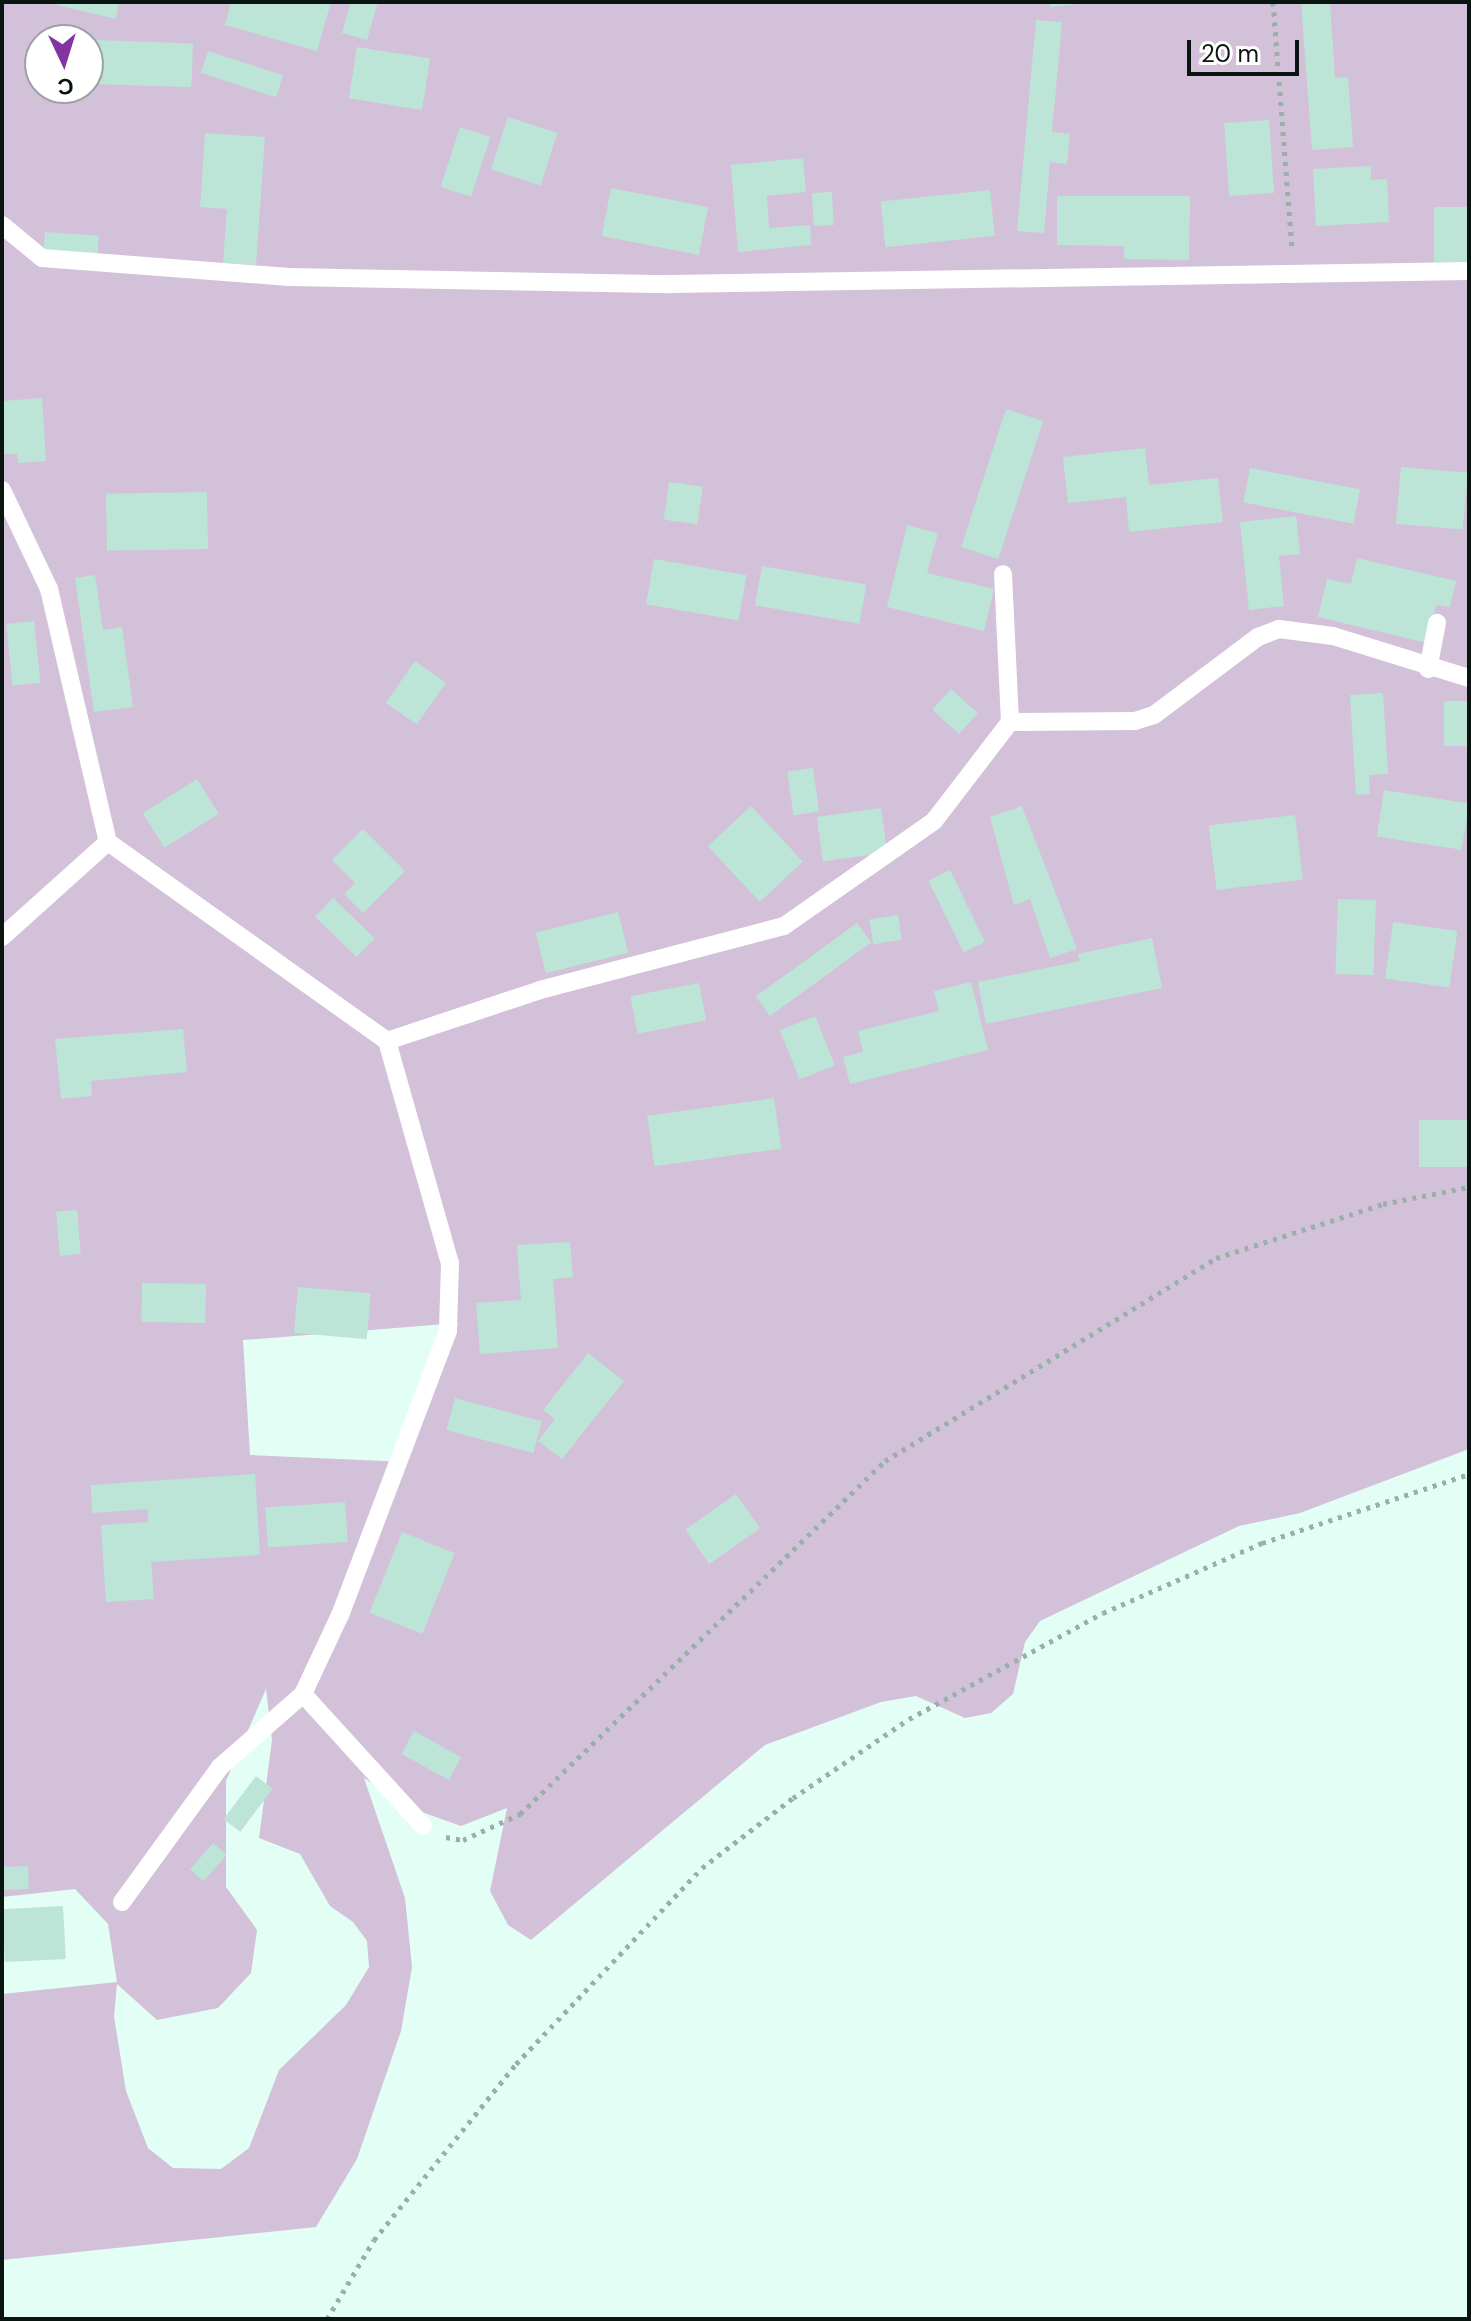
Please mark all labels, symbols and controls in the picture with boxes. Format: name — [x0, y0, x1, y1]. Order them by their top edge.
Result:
north arrow — [24, 24, 104, 104]
scale bar — [1191, 24, 1303, 74]
text: 20 m — [1201, 38, 1259, 69]
text: С — [57, 71, 75, 101]

